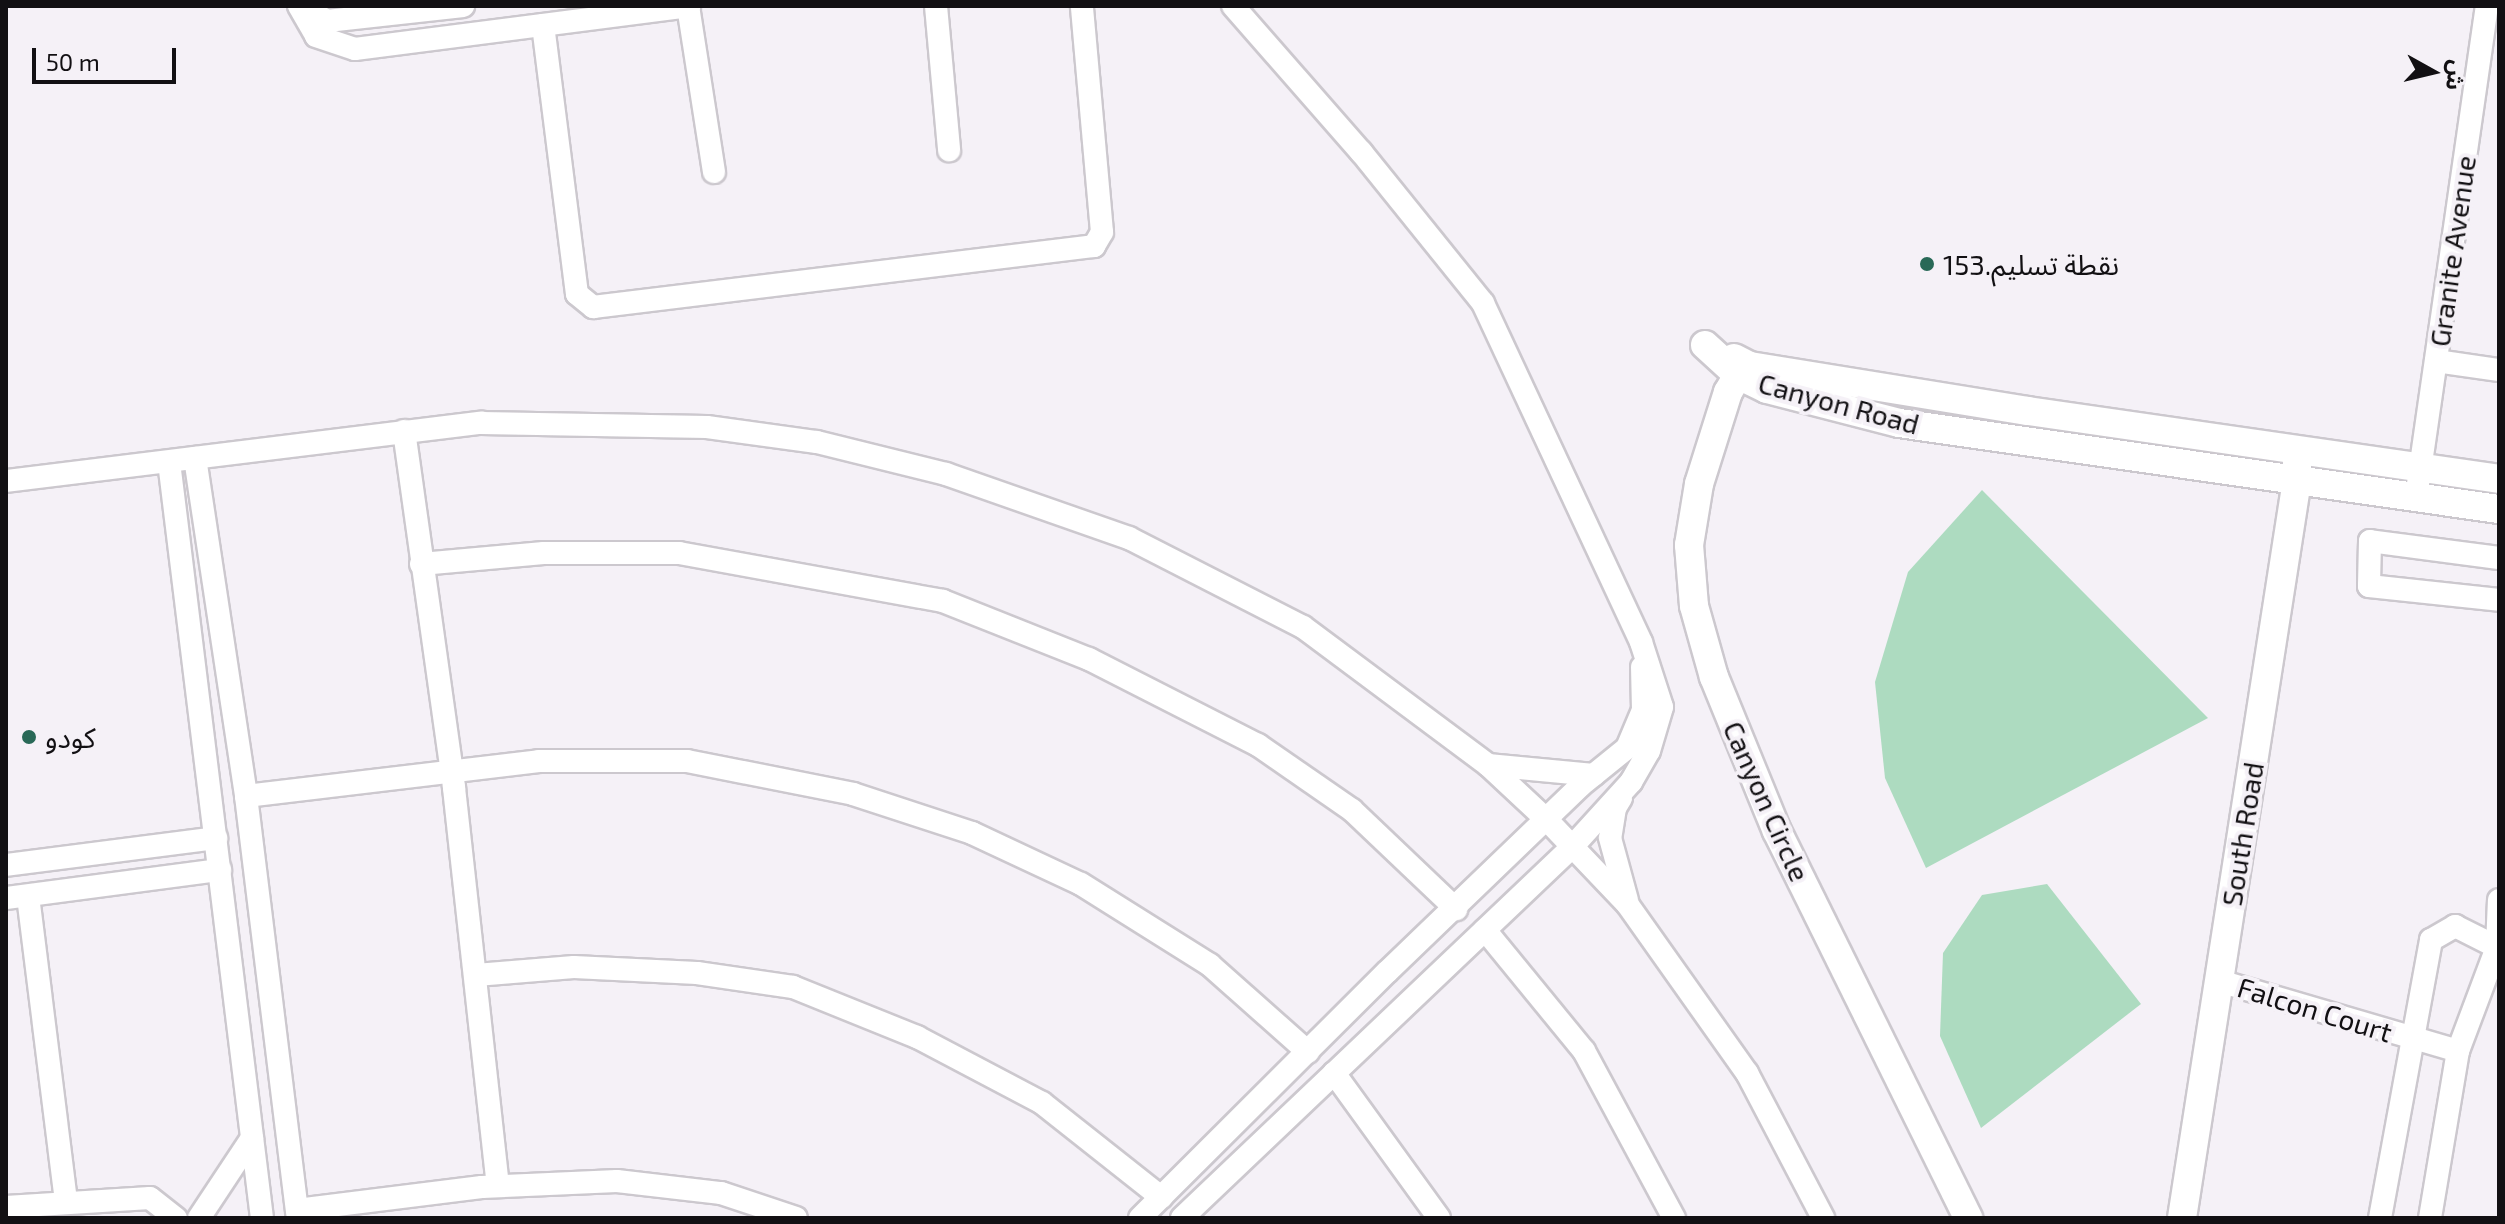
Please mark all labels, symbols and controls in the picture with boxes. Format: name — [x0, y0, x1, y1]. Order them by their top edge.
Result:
scale bar — [36, 32, 180, 82]
north arrow — [2393, 32, 2473, 112]
text: 50 m — [46, 47, 100, 76]
text: ش — [2442, 59, 2472, 92]
street label: Granite Avenue — [2422, 153, 2482, 349]
place label: نقطة تسليم.153 — [1943, 247, 2119, 281]
marker: نقطة تسليم.153 — [1918, 255, 1936, 273]
street label: Canyon Road — [1755, 365, 1923, 441]
street label: Canyon Circle — [1717, 716, 1817, 886]
place label: كودو — [45, 720, 96, 754]
marker: كودو — [20, 728, 38, 746]
street label: South Road — [2214, 760, 2270, 908]
street label: Falcon Court — [2234, 970, 2396, 1048]

